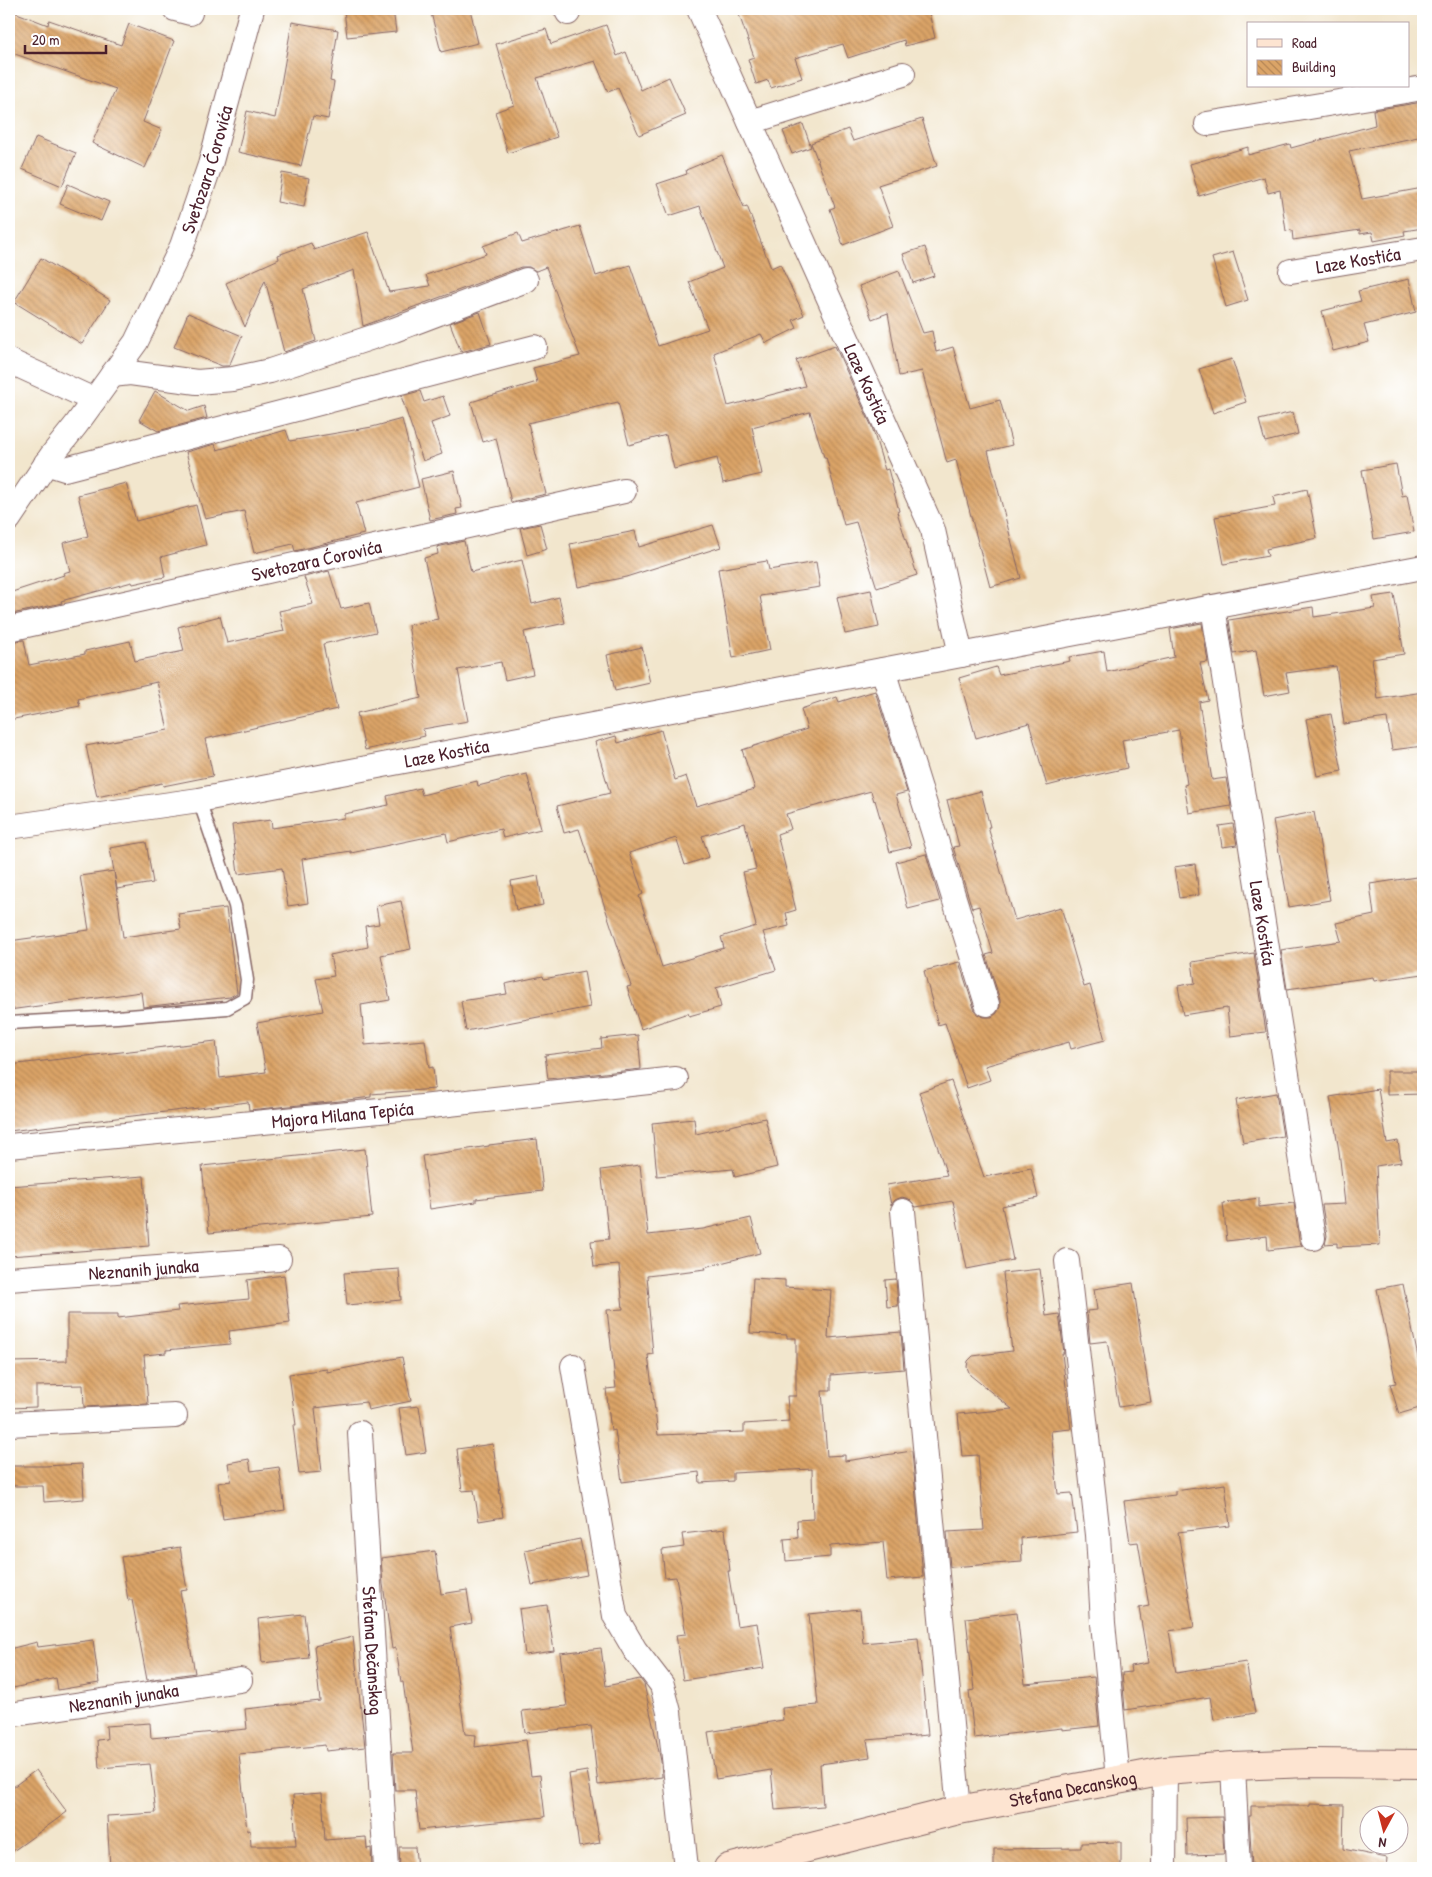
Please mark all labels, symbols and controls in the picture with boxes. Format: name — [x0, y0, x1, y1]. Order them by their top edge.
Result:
scale bar — [25, 22, 106, 54]
legend — [1247, 22, 1410, 88]
text: 20 m — [32, 29, 59, 50]
text: Road — [1292, 32, 1317, 53]
text: Building — [1292, 56, 1336, 77]
street label: Svetozara Ćorovića — [174, 102, 239, 237]
street label: Laze Kostića — [1314, 240, 1403, 280]
street label: Laze Kostića — [838, 340, 897, 429]
street label: Svetozara Ćorovića — [249, 533, 384, 587]
street label: Laze Kostića — [402, 732, 491, 774]
street label: Laze Kostića — [1244, 879, 1283, 968]
street label: Majora Milana Tepića — [270, 1095, 415, 1134]
street label: Neznanih junaka — [88, 1252, 200, 1286]
street label: Stefana Dečanskog — [356, 1585, 390, 1716]
street label: Neznanih junaka — [67, 1676, 181, 1719]
street label: Stefana Decanskog — [1007, 1764, 1139, 1813]
north arrow — [1360, 1804, 1410, 1854]
text: N — [1377, 1833, 1387, 1853]

